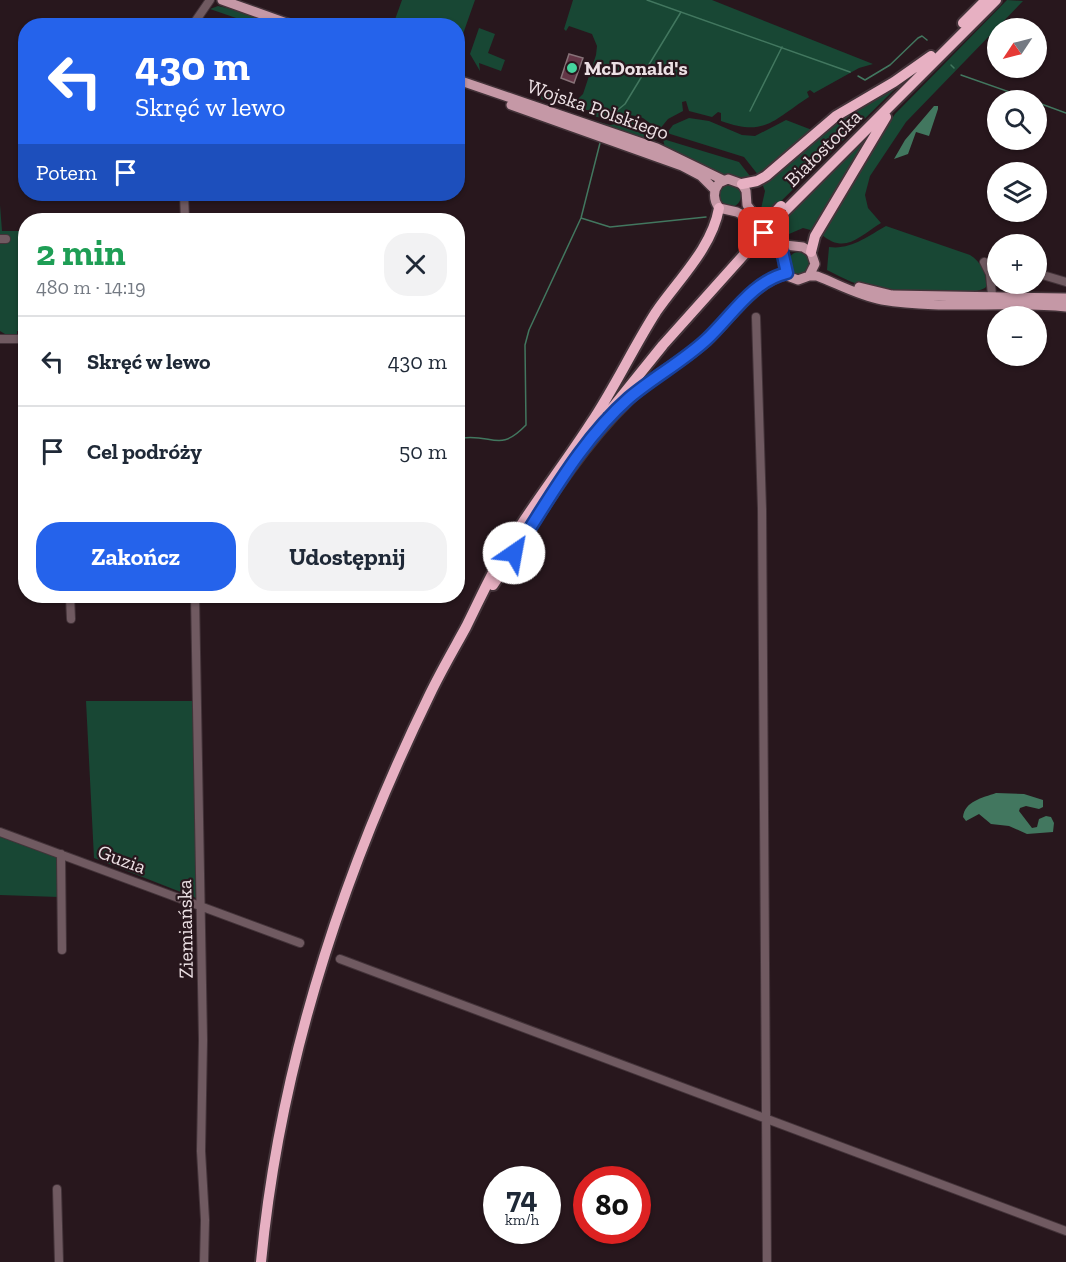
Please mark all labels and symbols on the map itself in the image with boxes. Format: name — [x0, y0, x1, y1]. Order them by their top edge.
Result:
north arrow — [987, 18, 1047, 78]
place label: McDonald's — [584, 56, 688, 80]
marker: McDonald's — [565, 61, 579, 75]
street label: Wojska Polskiego — [524, 73, 672, 145]
street label: Białostocka — [780, 104, 867, 191]
pin — [738, 207, 789, 258]
position arrow — [482, 521, 546, 585]
street label: Guzia — [95, 839, 150, 879]
street label: Ziemiańska — [172, 879, 198, 979]
speed limit sign: 80 — [573, 1166, 651, 1244]

